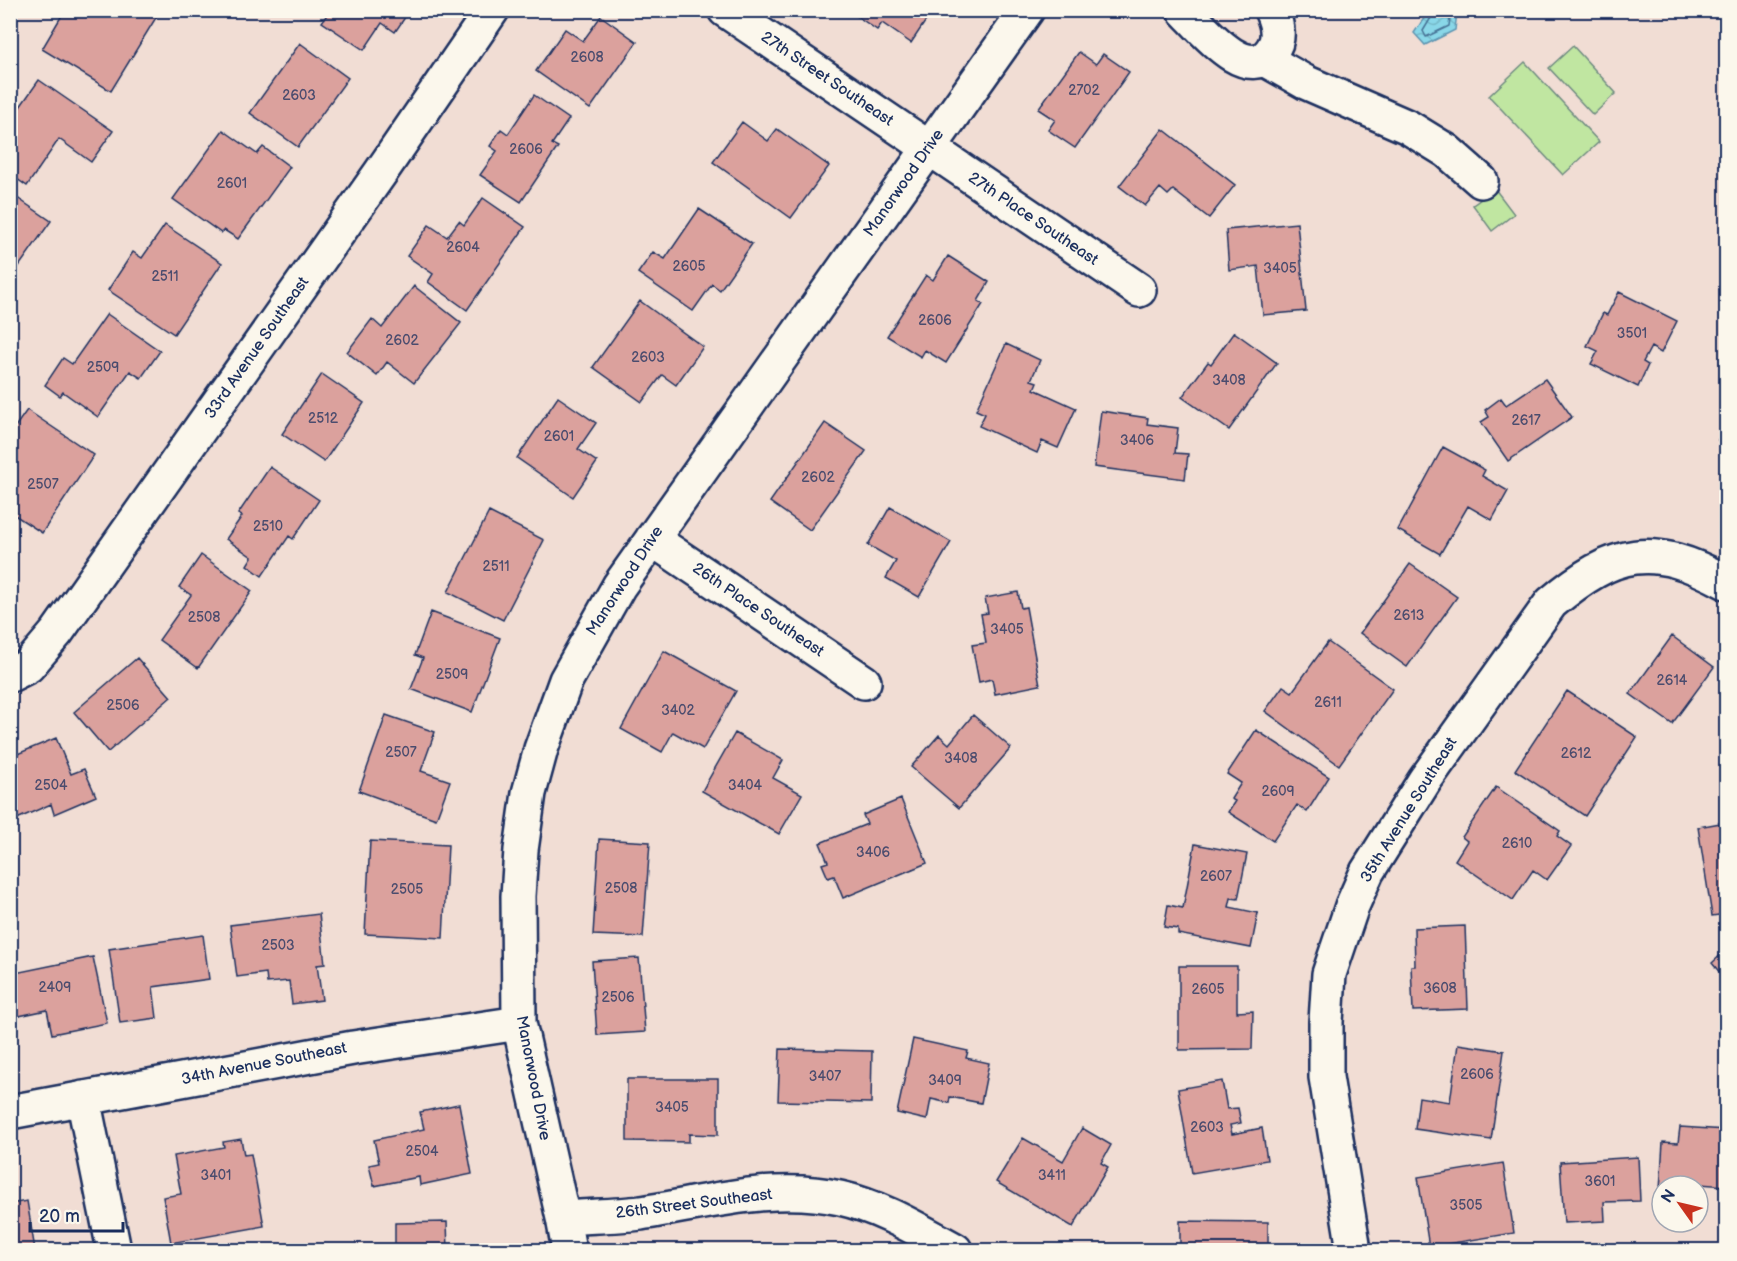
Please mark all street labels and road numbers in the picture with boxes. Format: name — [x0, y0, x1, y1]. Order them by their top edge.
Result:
street label: 27th Street Southeast — [757, 28, 897, 130]
street label: Manorwood Drive — [860, 125, 948, 240]
street label: 27th Place Southeast — [964, 168, 1102, 270]
street label: 33rd Avenue Southeast — [201, 273, 313, 423]
street label: Manorwood Drive — [583, 522, 668, 639]
street label: 26th Place Southeast — [689, 559, 827, 661]
street label: 35th Avenue Southeast — [1357, 734, 1461, 886]
street label: Manorwood Drive — [512, 1014, 555, 1142]
street label: 34th Avenue Southeast — [180, 1039, 348, 1089]
street label: 26th Street Southeast — [615, 1185, 773, 1223]

